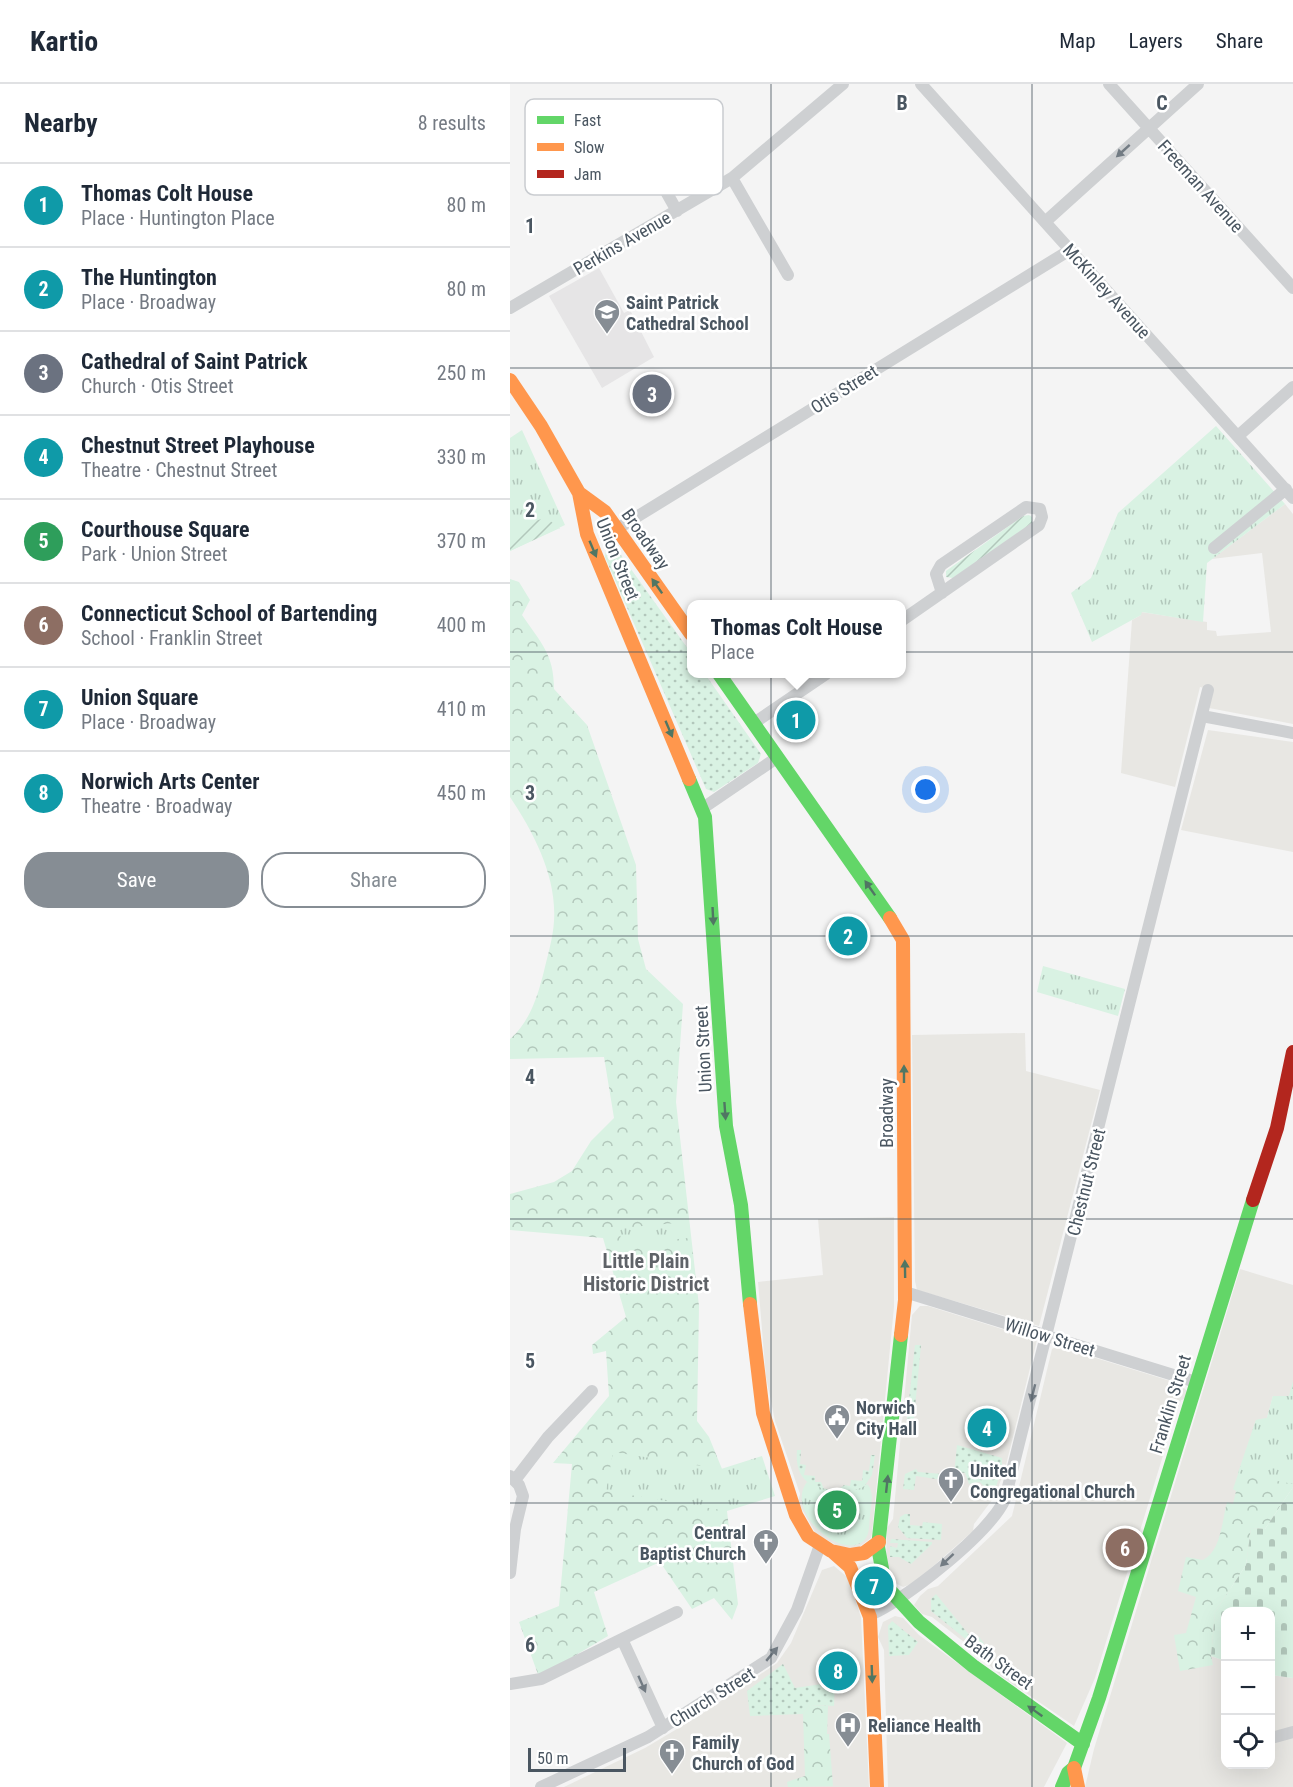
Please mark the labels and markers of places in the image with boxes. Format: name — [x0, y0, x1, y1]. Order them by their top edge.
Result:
place label: Saint Patrick Cathedral School — [626, 292, 749, 334]
school or university icon: Saint Patrick Cathedral School — [592, 297, 622, 335]
pin: 3 — [632, 372, 672, 416]
pin: 1 — [776, 698, 816, 742]
pin: 2 — [828, 914, 868, 958]
place label: Norwich City Hall — [856, 1397, 917, 1439]
public building icon: Norwich City Hall — [822, 1402, 852, 1440]
pin: 4 — [968, 1406, 1006, 1450]
place label: United Congregational Church — [970, 1460, 1135, 1502]
church icon: United Congregational Church — [936, 1465, 966, 1503]
pin: 5 — [818, 1488, 856, 1532]
place label: Central Baptist Church — [640, 1522, 746, 1564]
pin: 6 — [1106, 1526, 1144, 1570]
church icon: Central Baptist Church — [751, 1527, 781, 1565]
pin: 7 — [854, 1564, 894, 1608]
pin: 8 — [818, 1648, 858, 1694]
hospital icon: Reliance Health — [833, 1710, 863, 1748]
place label: Reliance Health — [868, 1715, 981, 1736]
place label: Family Church of God — [692, 1732, 794, 1774]
church icon: Family Church of God — [657, 1737, 687, 1775]

